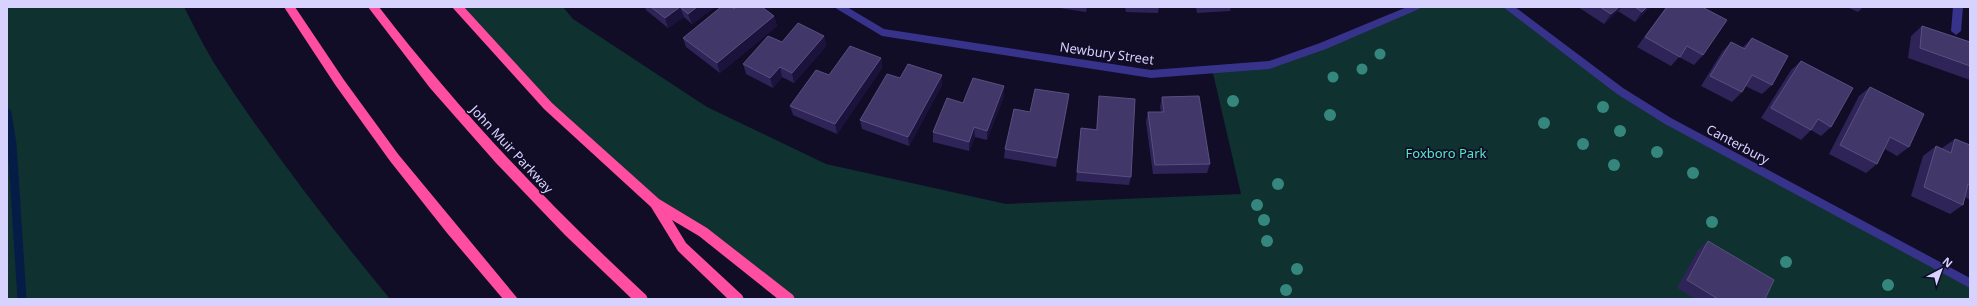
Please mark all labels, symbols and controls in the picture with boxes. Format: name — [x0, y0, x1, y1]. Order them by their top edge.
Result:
street label: Newbury Street — [1059, 37, 1156, 69]
street label: John Muir Parkway — [465, 100, 558, 197]
street label: Canterbury — [1703, 120, 1773, 168]
park label: Foxboro Park — [1406, 144, 1487, 162]
north arrow — [1921, 250, 1961, 290]
text: N — [1940, 253, 1956, 271]

